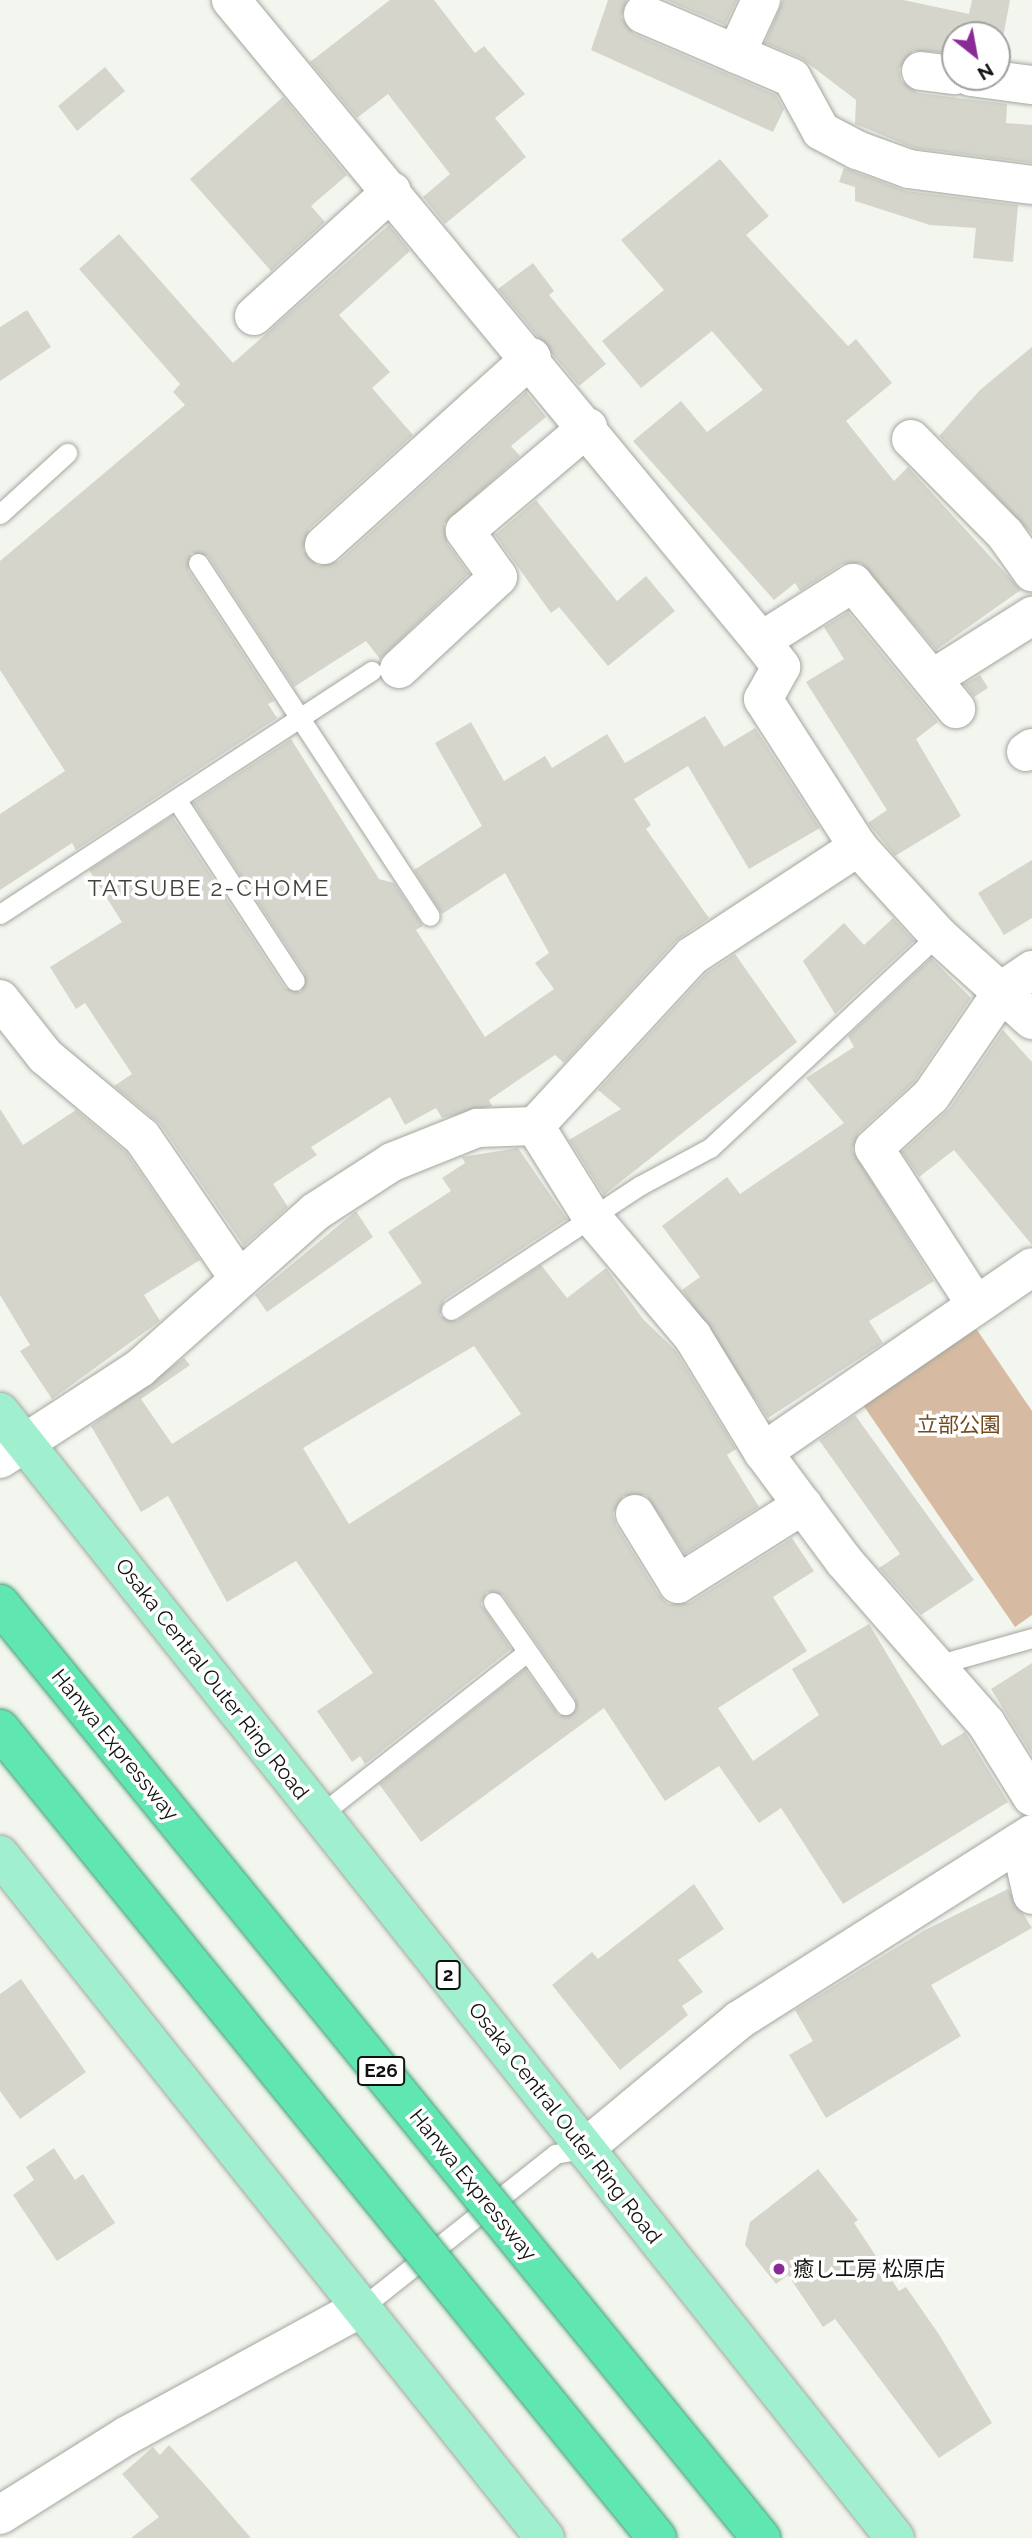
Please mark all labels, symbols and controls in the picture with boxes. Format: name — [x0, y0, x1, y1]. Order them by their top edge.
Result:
north arrow — [941, 21, 1011, 91]
text: N — [974, 59, 998, 85]
district label: TATSUBE 2-CHOME — [89, 874, 329, 902]
park label: 立部公園 — [917, 1412, 1001, 1438]
street label: Osaka Central Outer Ring Road — [110, 1553, 314, 1805]
street label: Hanwa Expressway — [46, 1664, 184, 1826]
road number: 2 — [434, 1960, 462, 1991]
street label: Osaka Central Outer Ring Road — [463, 1997, 667, 2249]
road number: E26 — [356, 2056, 406, 2086]
street label: Hanwa Expressway — [404, 2104, 542, 2266]
place label: 癒し工房 松原店 — [793, 2256, 945, 2282]
marker: 癒し工房 松原店 — [771, 2261, 787, 2277]

